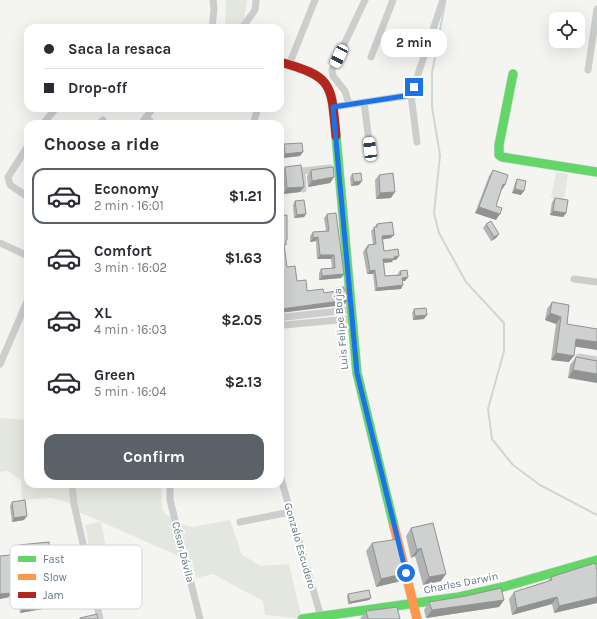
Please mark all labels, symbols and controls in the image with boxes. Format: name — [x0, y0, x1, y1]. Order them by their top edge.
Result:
map controls — [549, 12, 585, 48]
button: locate — [549, 12, 585, 48]
callout: 2 min — [381, 29, 447, 57]
text: 2 min — [396, 35, 432, 50]
text: Saca la resaca — [68, 40, 171, 58]
car — [328, 43, 350, 69]
route end — [405, 78, 423, 96]
text: Drop-off — [68, 79, 127, 97]
text: Choose a ride — [44, 133, 159, 155]
car — [363, 136, 377, 162]
icon: car — [46, 178, 82, 214]
text: Economy — [94, 180, 159, 198]
text: $1.21 — [229, 187, 262, 205]
text: 2 min · 16:01 — [94, 198, 164, 213]
icon: car — [46, 240, 82, 276]
text: Comfort — [94, 242, 152, 260]
text: $1.63 — [225, 249, 262, 267]
text: 3 min · 16:02 — [94, 260, 167, 275]
street label: Luis Felipe Borja — [331, 288, 351, 370]
icon: car — [46, 302, 82, 338]
text: XL — [94, 304, 112, 322]
text: $2.05 — [221, 311, 262, 329]
text: 4 min · 16:03 — [94, 322, 167, 337]
icon: car — [46, 364, 82, 400]
text: Green — [94, 366, 135, 384]
text: $2.13 — [225, 373, 262, 391]
text: 5 min · 16:04 — [94, 384, 167, 399]
button: Confirm — [44, 434, 264, 480]
street label: Gonzalo Escudero — [281, 501, 319, 591]
street label: César Dávila — [169, 520, 197, 584]
legend — [10, 545, 142, 609]
text: Fast — [43, 553, 64, 566]
route start — [397, 564, 415, 582]
street label: Charles Darwin — [423, 569, 499, 597]
text: Slow — [43, 571, 67, 584]
text: Jam — [43, 589, 64, 602]

